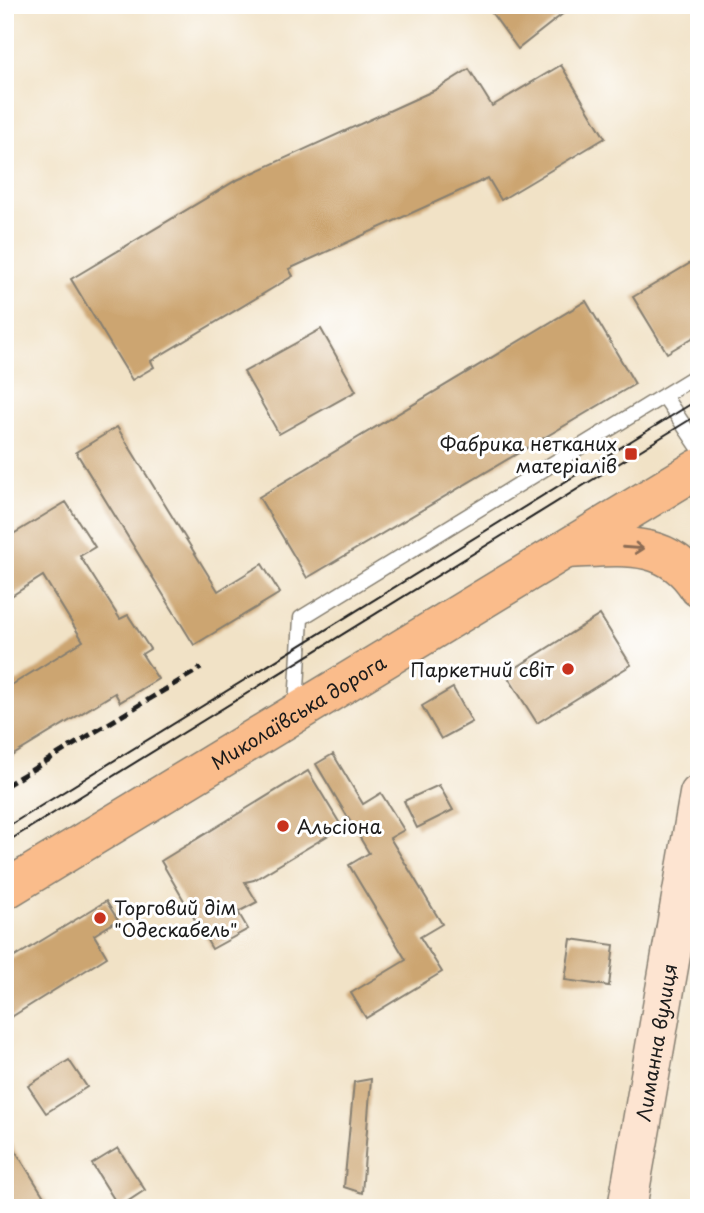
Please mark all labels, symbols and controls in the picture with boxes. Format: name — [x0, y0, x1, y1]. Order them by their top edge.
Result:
place label: Фабрика нетканих матеріалів — [440, 429, 617, 479]
marker: Фабрика нетканих матеріалів — [623, 446, 639, 462]
one-way arrow — [621, 542, 644, 555]
street label: Миколаївська дорога — [205, 648, 391, 776]
place label: Паркетний світ — [410, 655, 555, 683]
marker: Паркетний світ — [560, 661, 576, 677]
place label: Альсіона — [297, 812, 382, 840]
marker: Альсіона — [275, 818, 291, 834]
place label: Торговий дім "Одескабель" — [114, 893, 238, 943]
marker: Торговий дім "Одескабель" — [92, 910, 108, 926]
street label: Лиманна вулиця — [628, 961, 683, 1124]

